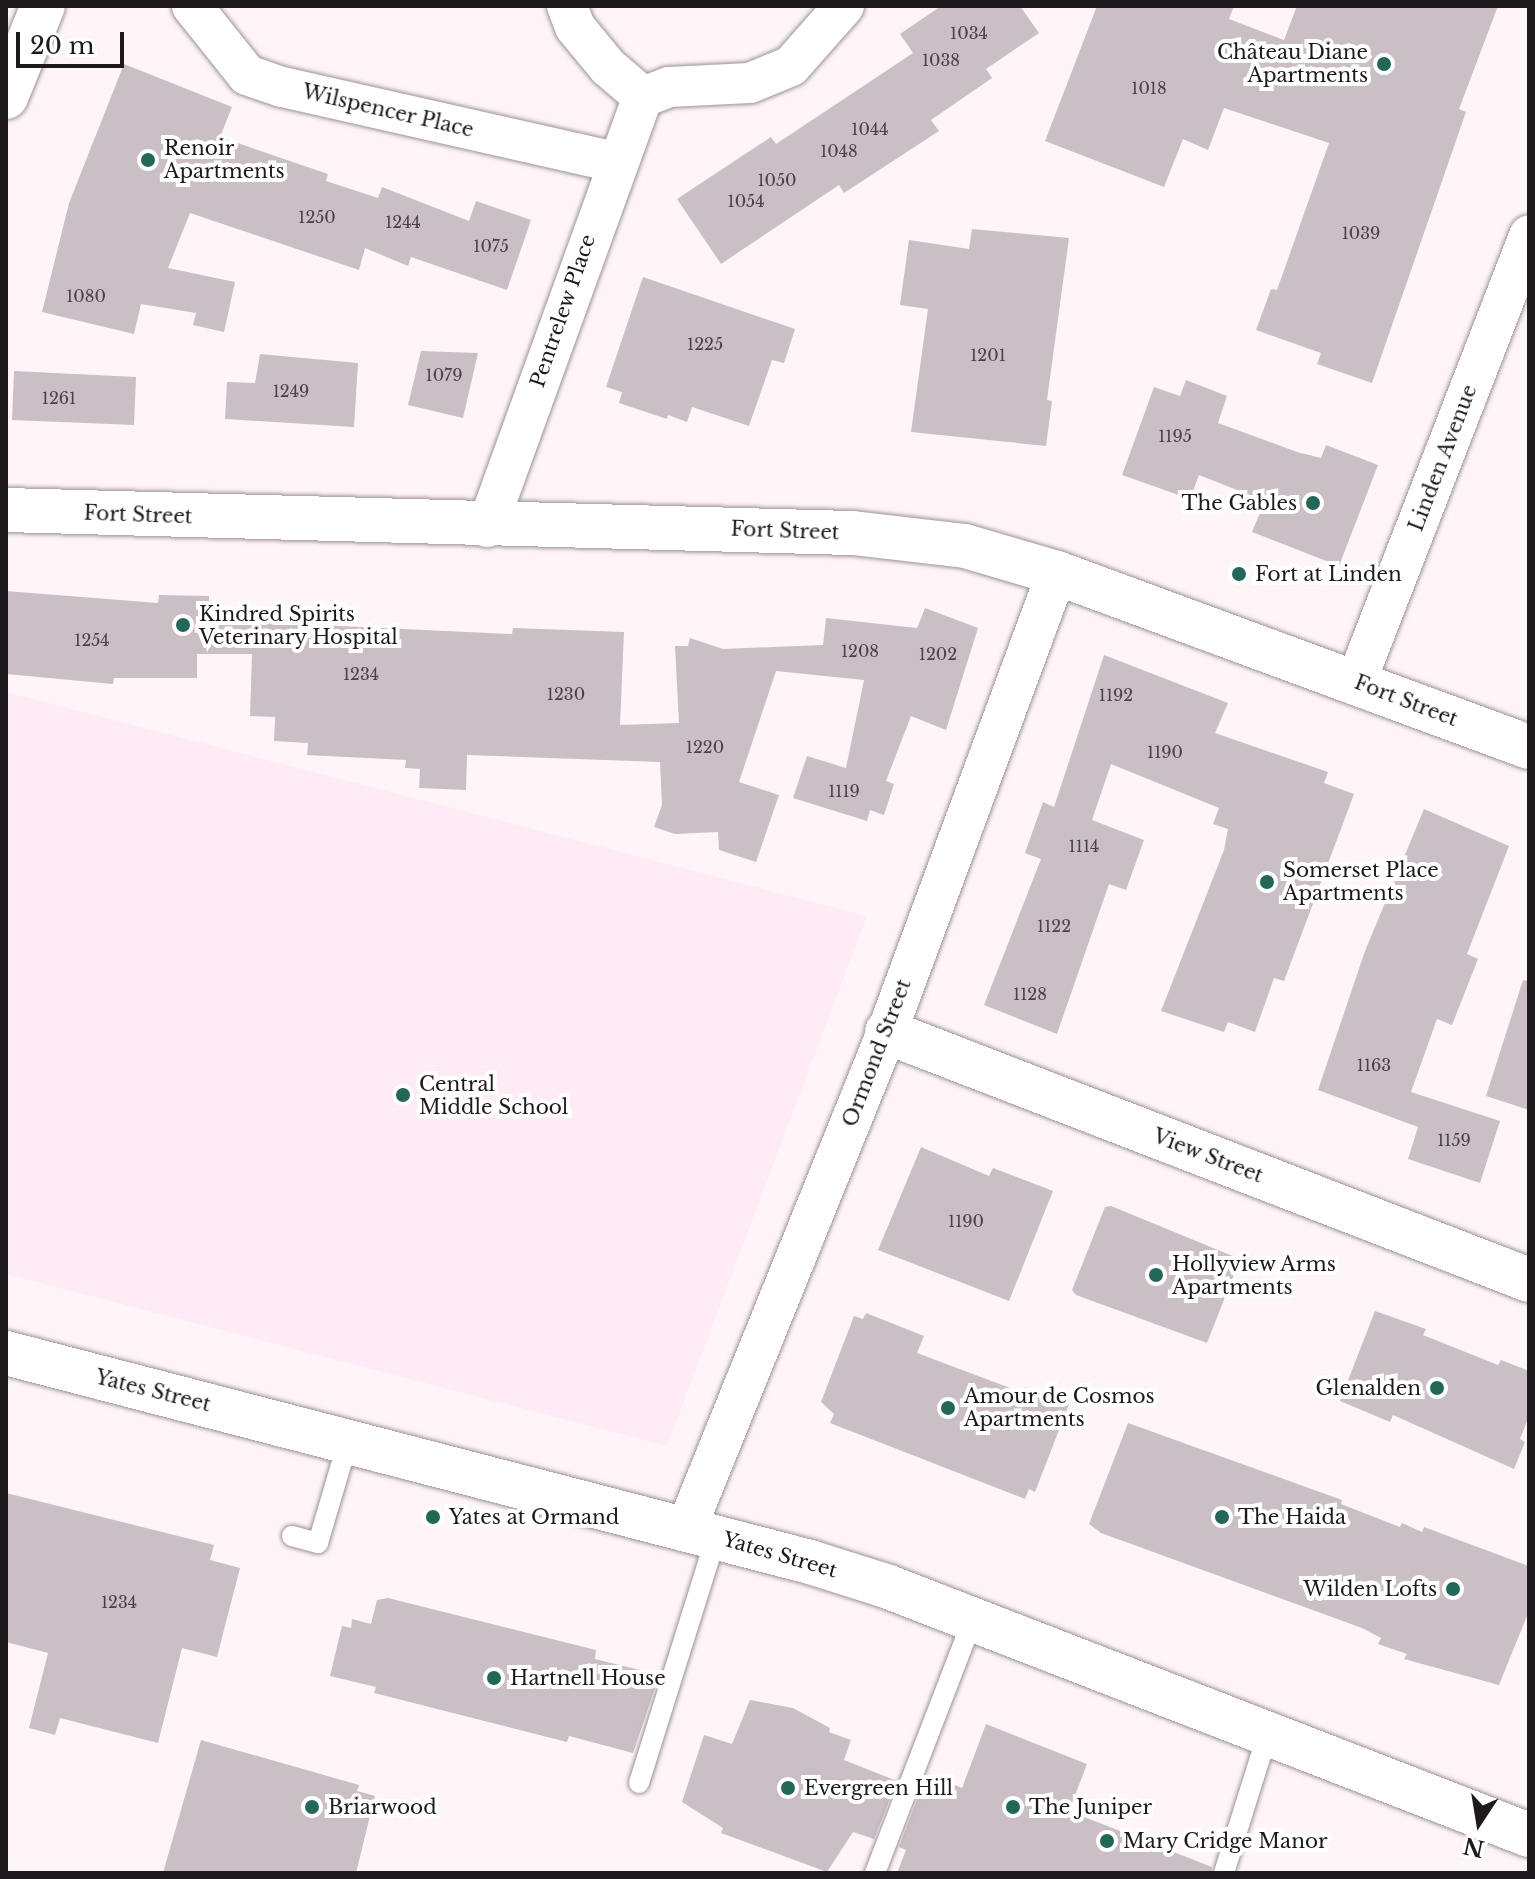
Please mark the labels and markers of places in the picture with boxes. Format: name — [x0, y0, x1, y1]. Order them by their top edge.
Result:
place label: Château Diane Apartments — [1217, 40, 1368, 87]
marker: Château Diane Apartments — [1375, 55, 1393, 73]
place label: Renoir Apartments — [164, 136, 285, 183]
marker: Renoir Apartments — [139, 151, 157, 169]
place label: The Gables — [1181, 491, 1297, 515]
marker: The Gables — [1304, 494, 1322, 512]
place label: Fort at Linden — [1255, 562, 1402, 586]
marker: Fort at Linden — [1230, 565, 1248, 583]
place label: Kindred Spirits Veterinary Hospital — [199, 602, 398, 649]
marker: Kindred Spirits Veterinary Hospital — [174, 616, 192, 634]
place label: Somerset Place Apartments — [1283, 858, 1439, 905]
marker: Somerset Place Apartments — [1258, 873, 1276, 891]
place label: Central Middle School — [419, 1072, 568, 1119]
marker: Central Middle School — [394, 1086, 412, 1104]
place label: Hollyview Arms Apartments — [1172, 1252, 1337, 1299]
marker: Hollyview Arms Apartments — [1147, 1266, 1165, 1284]
place label: Glenalden — [1316, 1376, 1421, 1400]
marker: Glenalden — [1428, 1379, 1446, 1397]
place label: Amour de Cosmos Apartments — [964, 1384, 1155, 1431]
marker: Amour de Cosmos Apartments — [939, 1399, 957, 1417]
place label: Yates at Ormand — [449, 1505, 619, 1529]
place label: The Haida — [1238, 1505, 1346, 1529]
marker: Yates at Ormand — [424, 1508, 442, 1526]
marker: The Haida — [1213, 1508, 1231, 1526]
place label: Wilden Lofts — [1303, 1577, 1437, 1601]
marker: Wilden Lofts — [1444, 1580, 1462, 1598]
place label: Hartnell House — [510, 1666, 666, 1690]
marker: Hartnell House — [485, 1669, 503, 1687]
place label: Evergreen Hill — [804, 1776, 953, 1800]
marker: Evergreen Hill — [779, 1779, 797, 1797]
place label: Briarwood — [328, 1795, 437, 1819]
place label: The Juniper — [1029, 1795, 1152, 1819]
marker: Briarwood — [303, 1798, 321, 1816]
marker: The Juniper — [1004, 1798, 1022, 1816]
place label: Mary Cridge Manor — [1123, 1829, 1328, 1853]
marker: Mary Cridge Manor — [1098, 1832, 1116, 1850]

